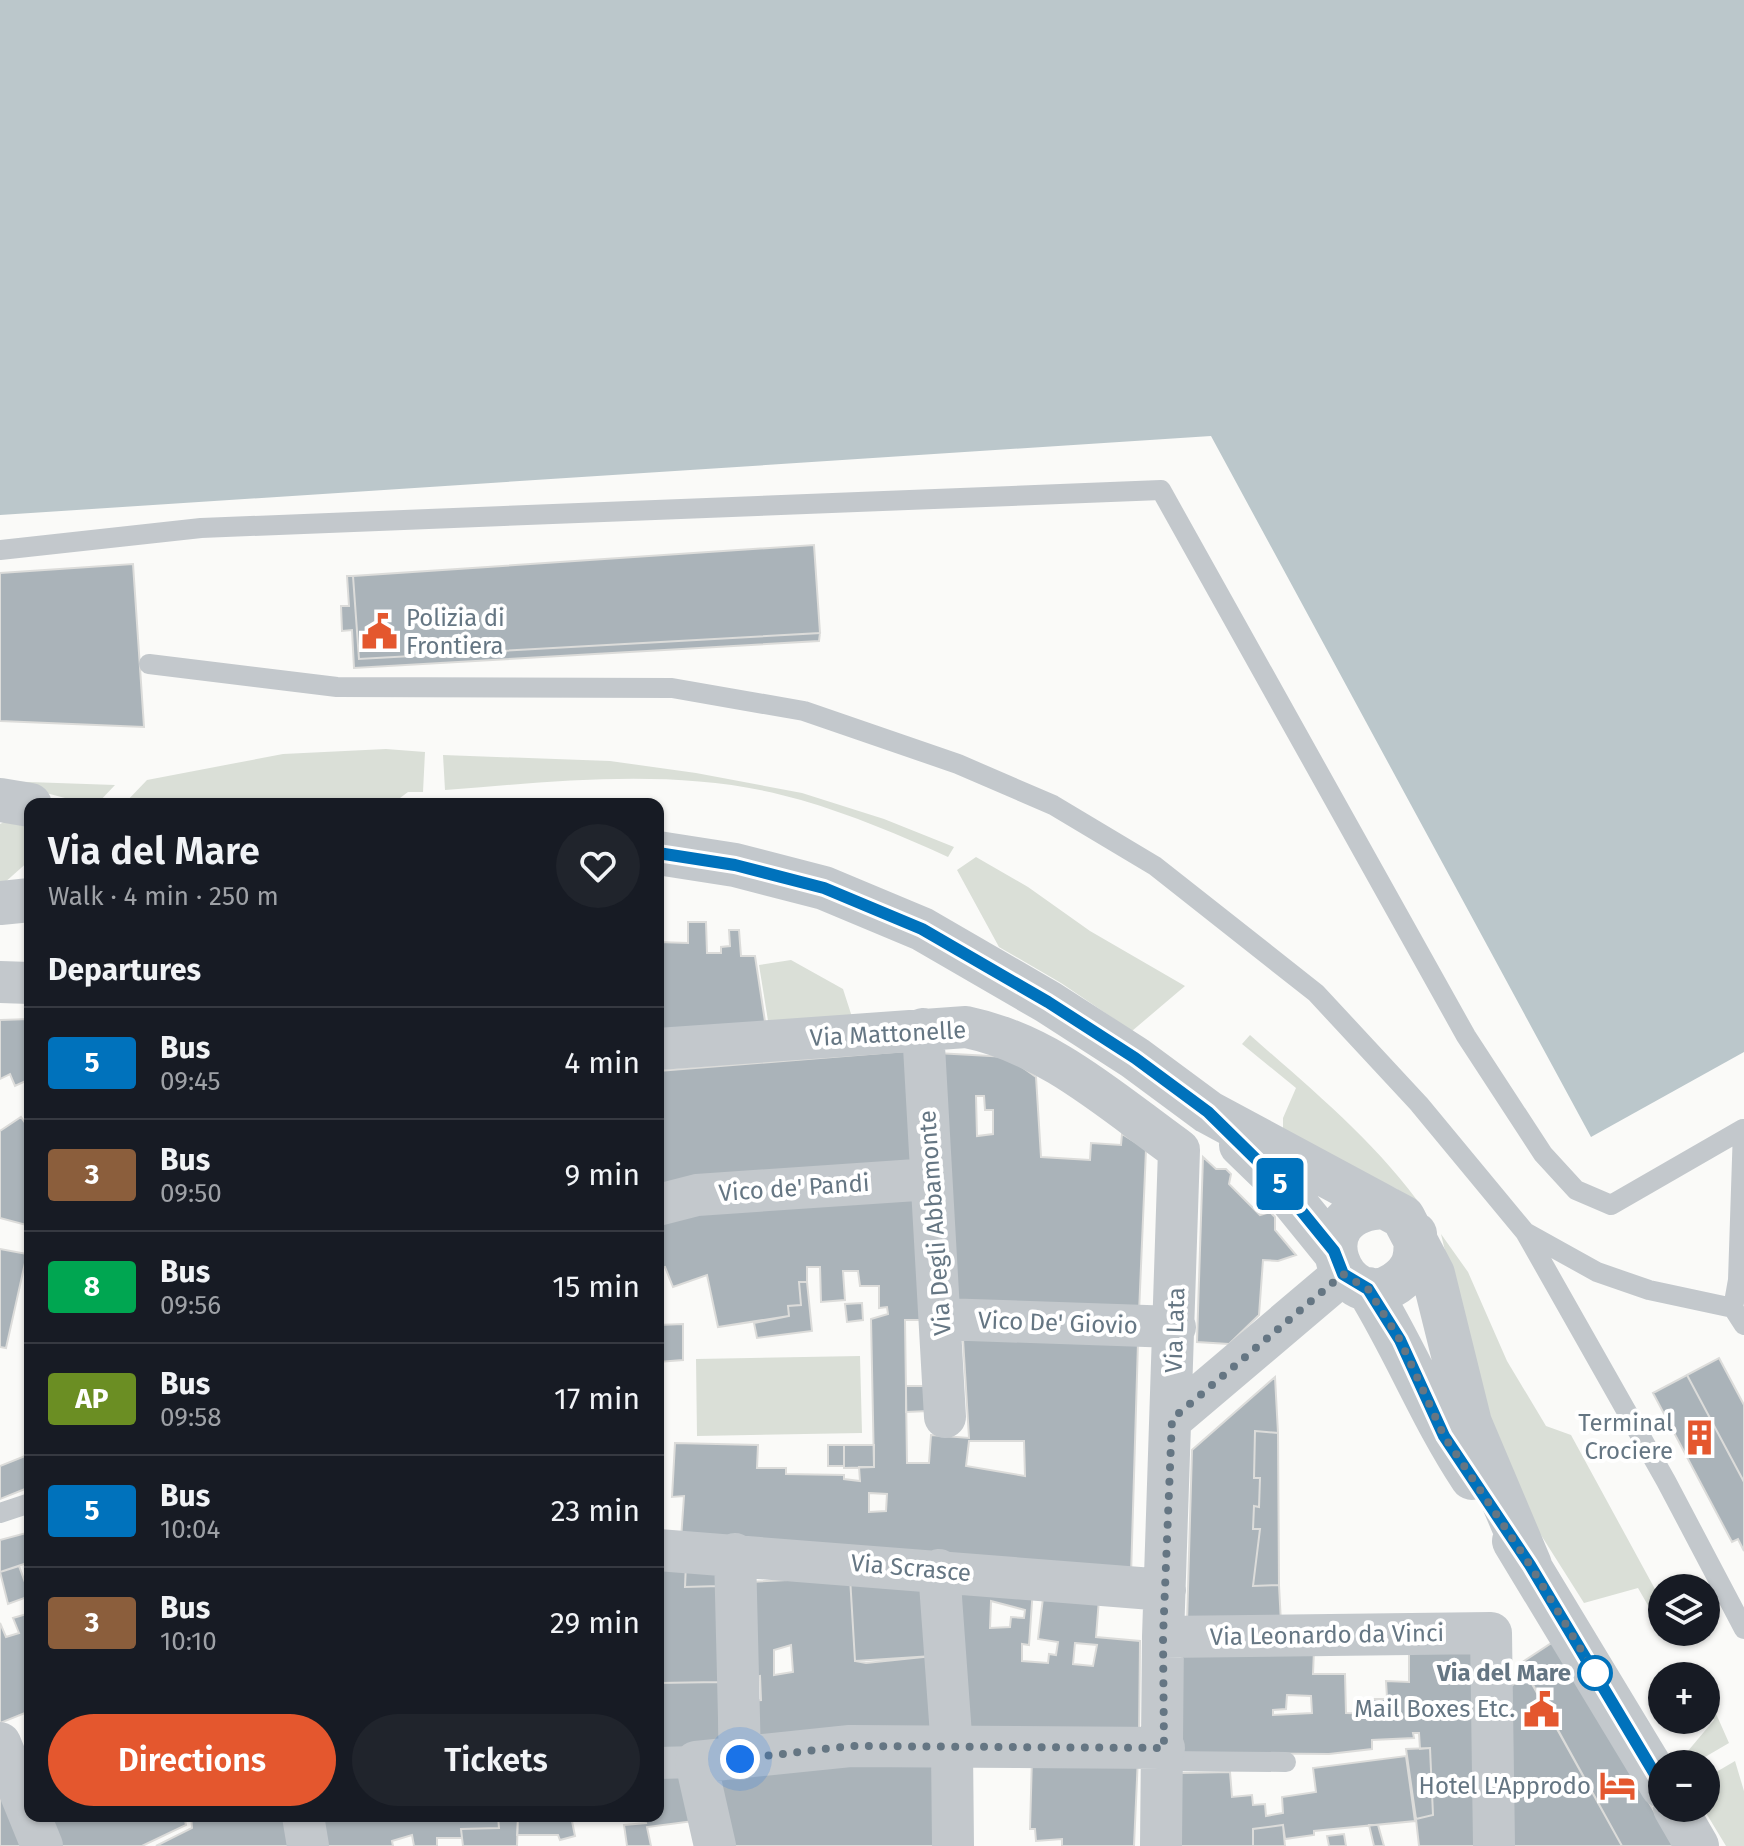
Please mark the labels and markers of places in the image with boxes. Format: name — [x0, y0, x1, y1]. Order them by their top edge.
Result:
place label: Polizia di Frontiera — [406, 604, 505, 660]
public building icon: Polizia di Frontiera — [361, 613, 399, 651]
place label: Terminal Crociere — [1578, 1409, 1673, 1465]
building icon: Terminal Crociere — [1680, 1418, 1718, 1456]
marker: Via del Mare — [1578, 1656, 1612, 1690]
place label: Via del Mare — [1436, 1659, 1571, 1687]
public building icon: Mail Boxes Etc. — [1522, 1690, 1560, 1728]
place label: Mail Boxes Etc. — [1354, 1695, 1515, 1723]
hotel icon: Hotel L'Approdo — [1598, 1767, 1636, 1805]
place label: Hotel L'Approdo — [1419, 1772, 1591, 1800]

